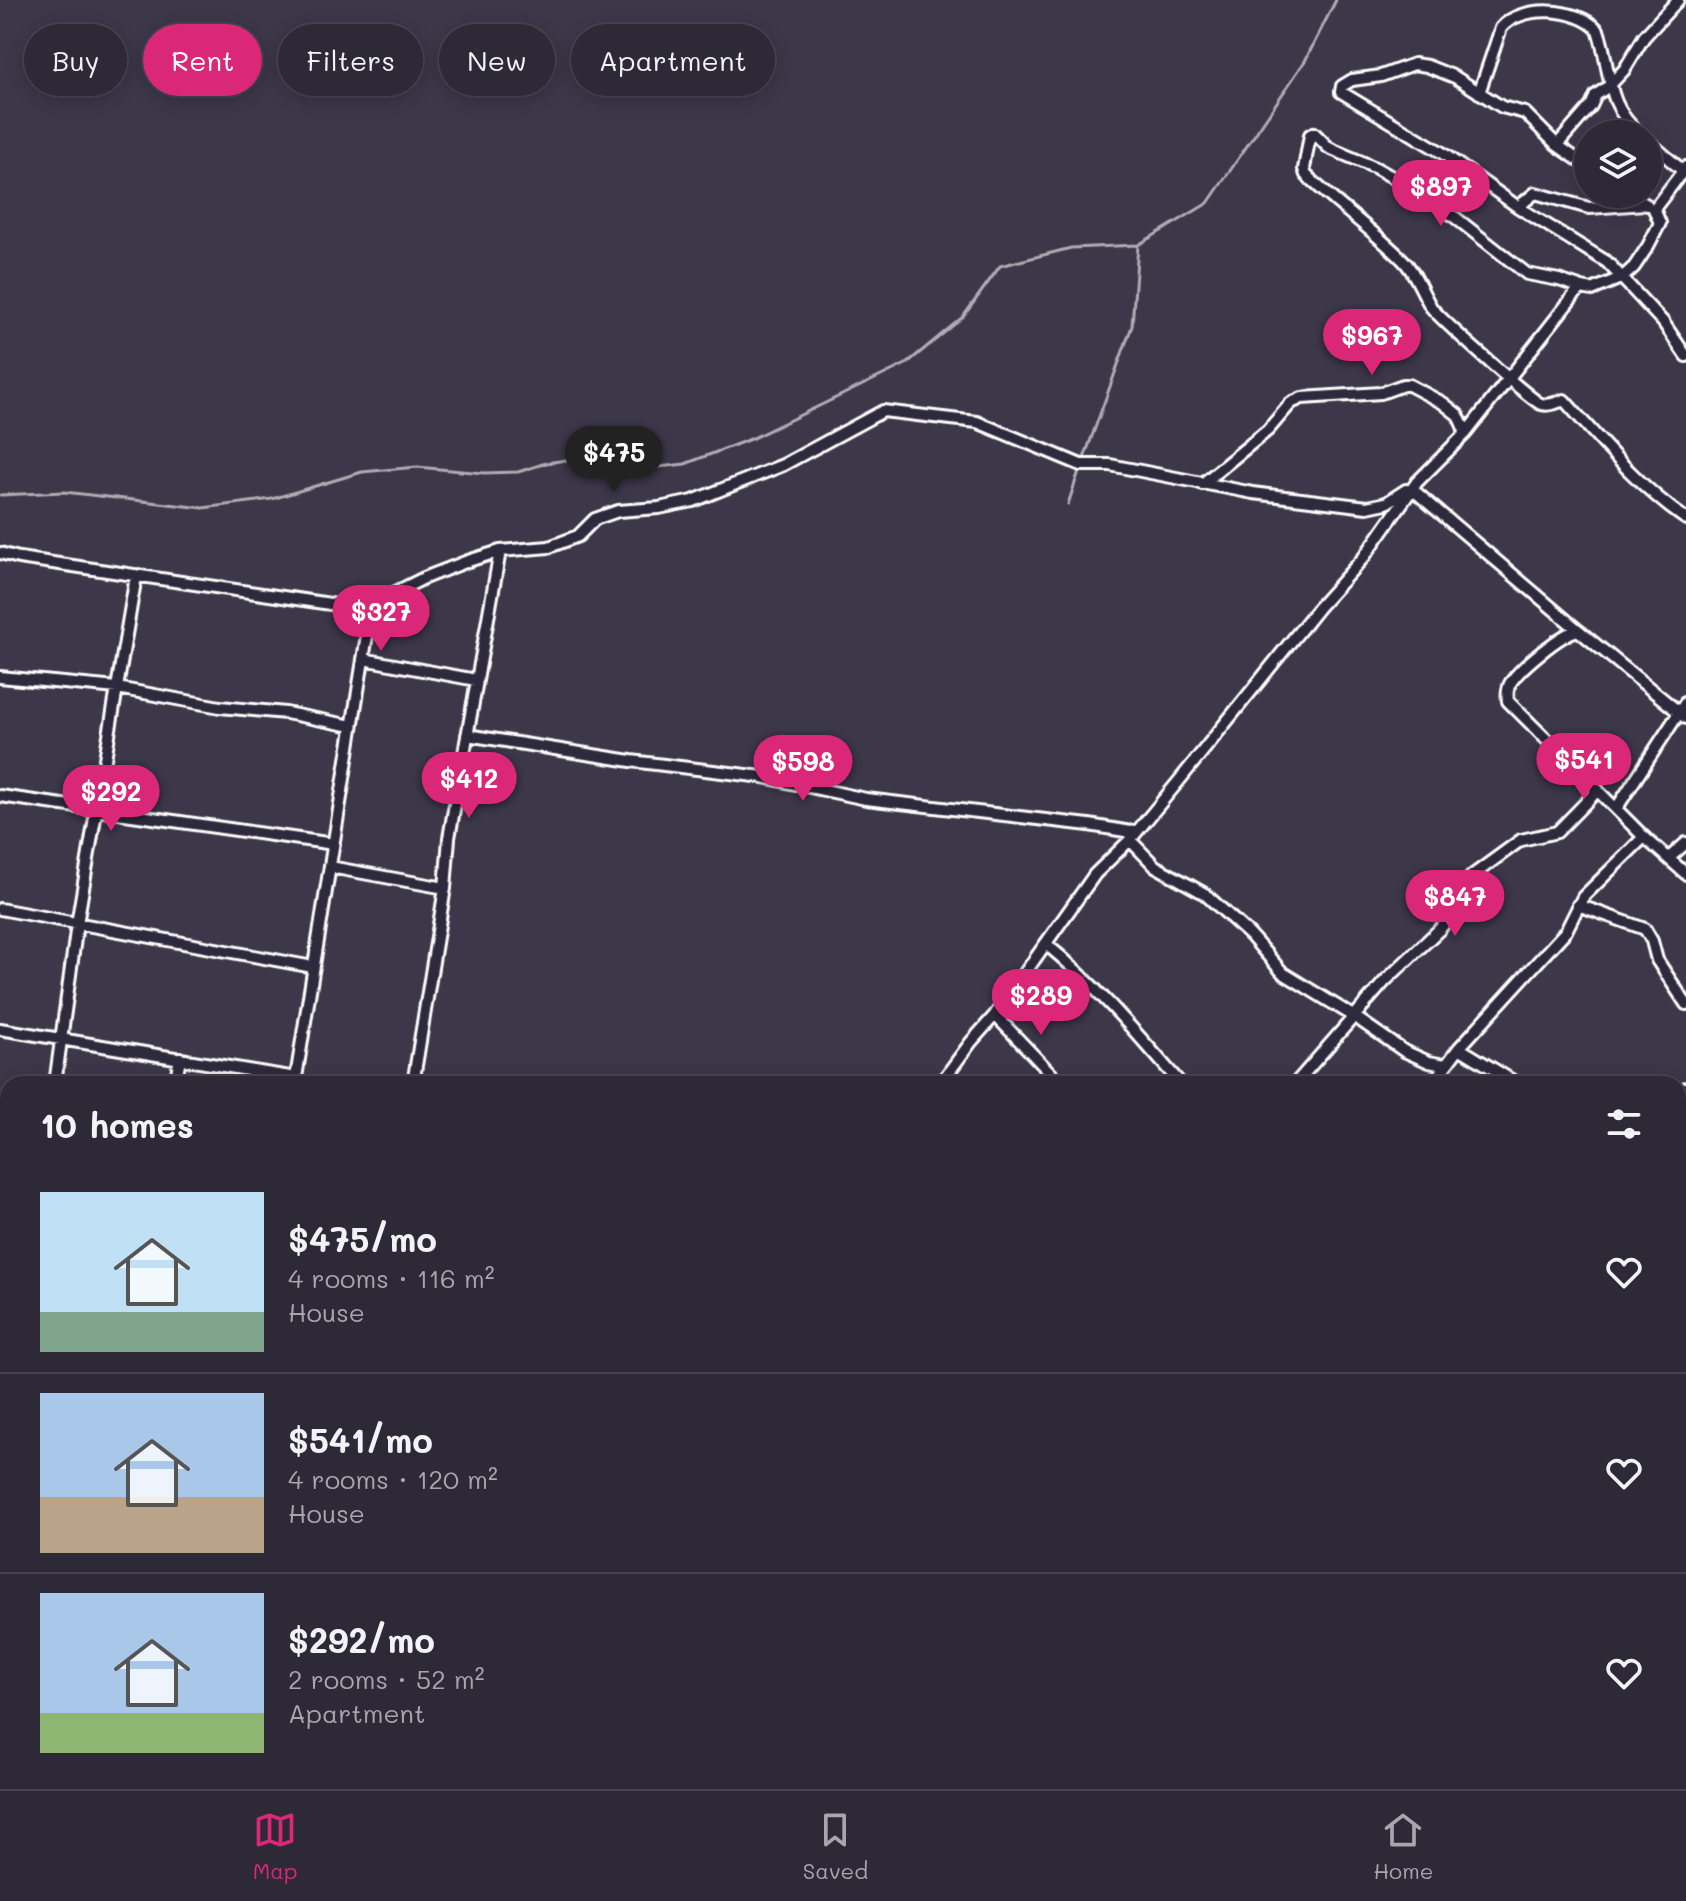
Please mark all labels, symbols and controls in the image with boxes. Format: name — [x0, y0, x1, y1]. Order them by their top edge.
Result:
chip: Buy — [24, 24, 127, 96]
chip: Rent — [143, 24, 262, 96]
chip: Filters — [278, 24, 423, 96]
chip: New — [439, 24, 555, 96]
chip: Apartment — [571, 24, 775, 96]
map controls — [1574, 120, 1662, 208]
button: layers — [1574, 120, 1662, 208]
pin: $897 — [1394, 160, 1488, 228]
text: $897 — [1410, 169, 1472, 203]
pin: $967 — [1325, 309, 1419, 377]
text: $967 — [1341, 318, 1403, 352]
pin: $475 — [567, 426, 661, 494]
text: $475 — [583, 435, 645, 469]
pin: $327 — [334, 585, 428, 653]
text: $327 — [351, 594, 411, 628]
pin: $541 — [1537, 733, 1631, 801]
pin: $598 — [756, 735, 850, 803]
text: $541 — [1554, 742, 1614, 776]
text: $598 — [772, 744, 835, 778]
pin: $412 — [422, 752, 516, 820]
text: $412 — [440, 761, 498, 795]
pin: $292 — [64, 765, 158, 833]
text: $292 — [81, 774, 141, 808]
pin: $847 — [1408, 870, 1502, 938]
text: $847 — [1423, 879, 1487, 913]
pin: $289 — [994, 969, 1088, 1037]
text: $289 — [1010, 978, 1072, 1012]
text: 10 homes — [40, 1102, 194, 1147]
icon: filters — [1602, 1102, 1646, 1146]
text: $475/mo — [288, 1216, 437, 1261]
icon: home — [104, 1224, 200, 1320]
icon: heart — [1602, 1250, 1646, 1294]
text: 4 rooms · 116 m² — [288, 1261, 495, 1295]
text: House — [288, 1295, 365, 1329]
text: $541/mo — [288, 1417, 433, 1462]
icon: home — [104, 1425, 200, 1521]
icon: heart — [1602, 1451, 1646, 1495]
text: 4 rooms · 120 m² — [288, 1462, 498, 1496]
text: House — [288, 1496, 365, 1530]
text: $292/mo — [288, 1617, 435, 1662]
icon: home — [104, 1625, 200, 1721]
icon: heart — [1602, 1651, 1646, 1695]
text: 2 rooms · 52 m² — [288, 1662, 485, 1696]
text: Apartment — [288, 1696, 425, 1730]
tab: Map — [253, 1808, 297, 1885]
tab: Saved — [803, 1808, 868, 1885]
tab: Home — [1373, 1808, 1433, 1885]

